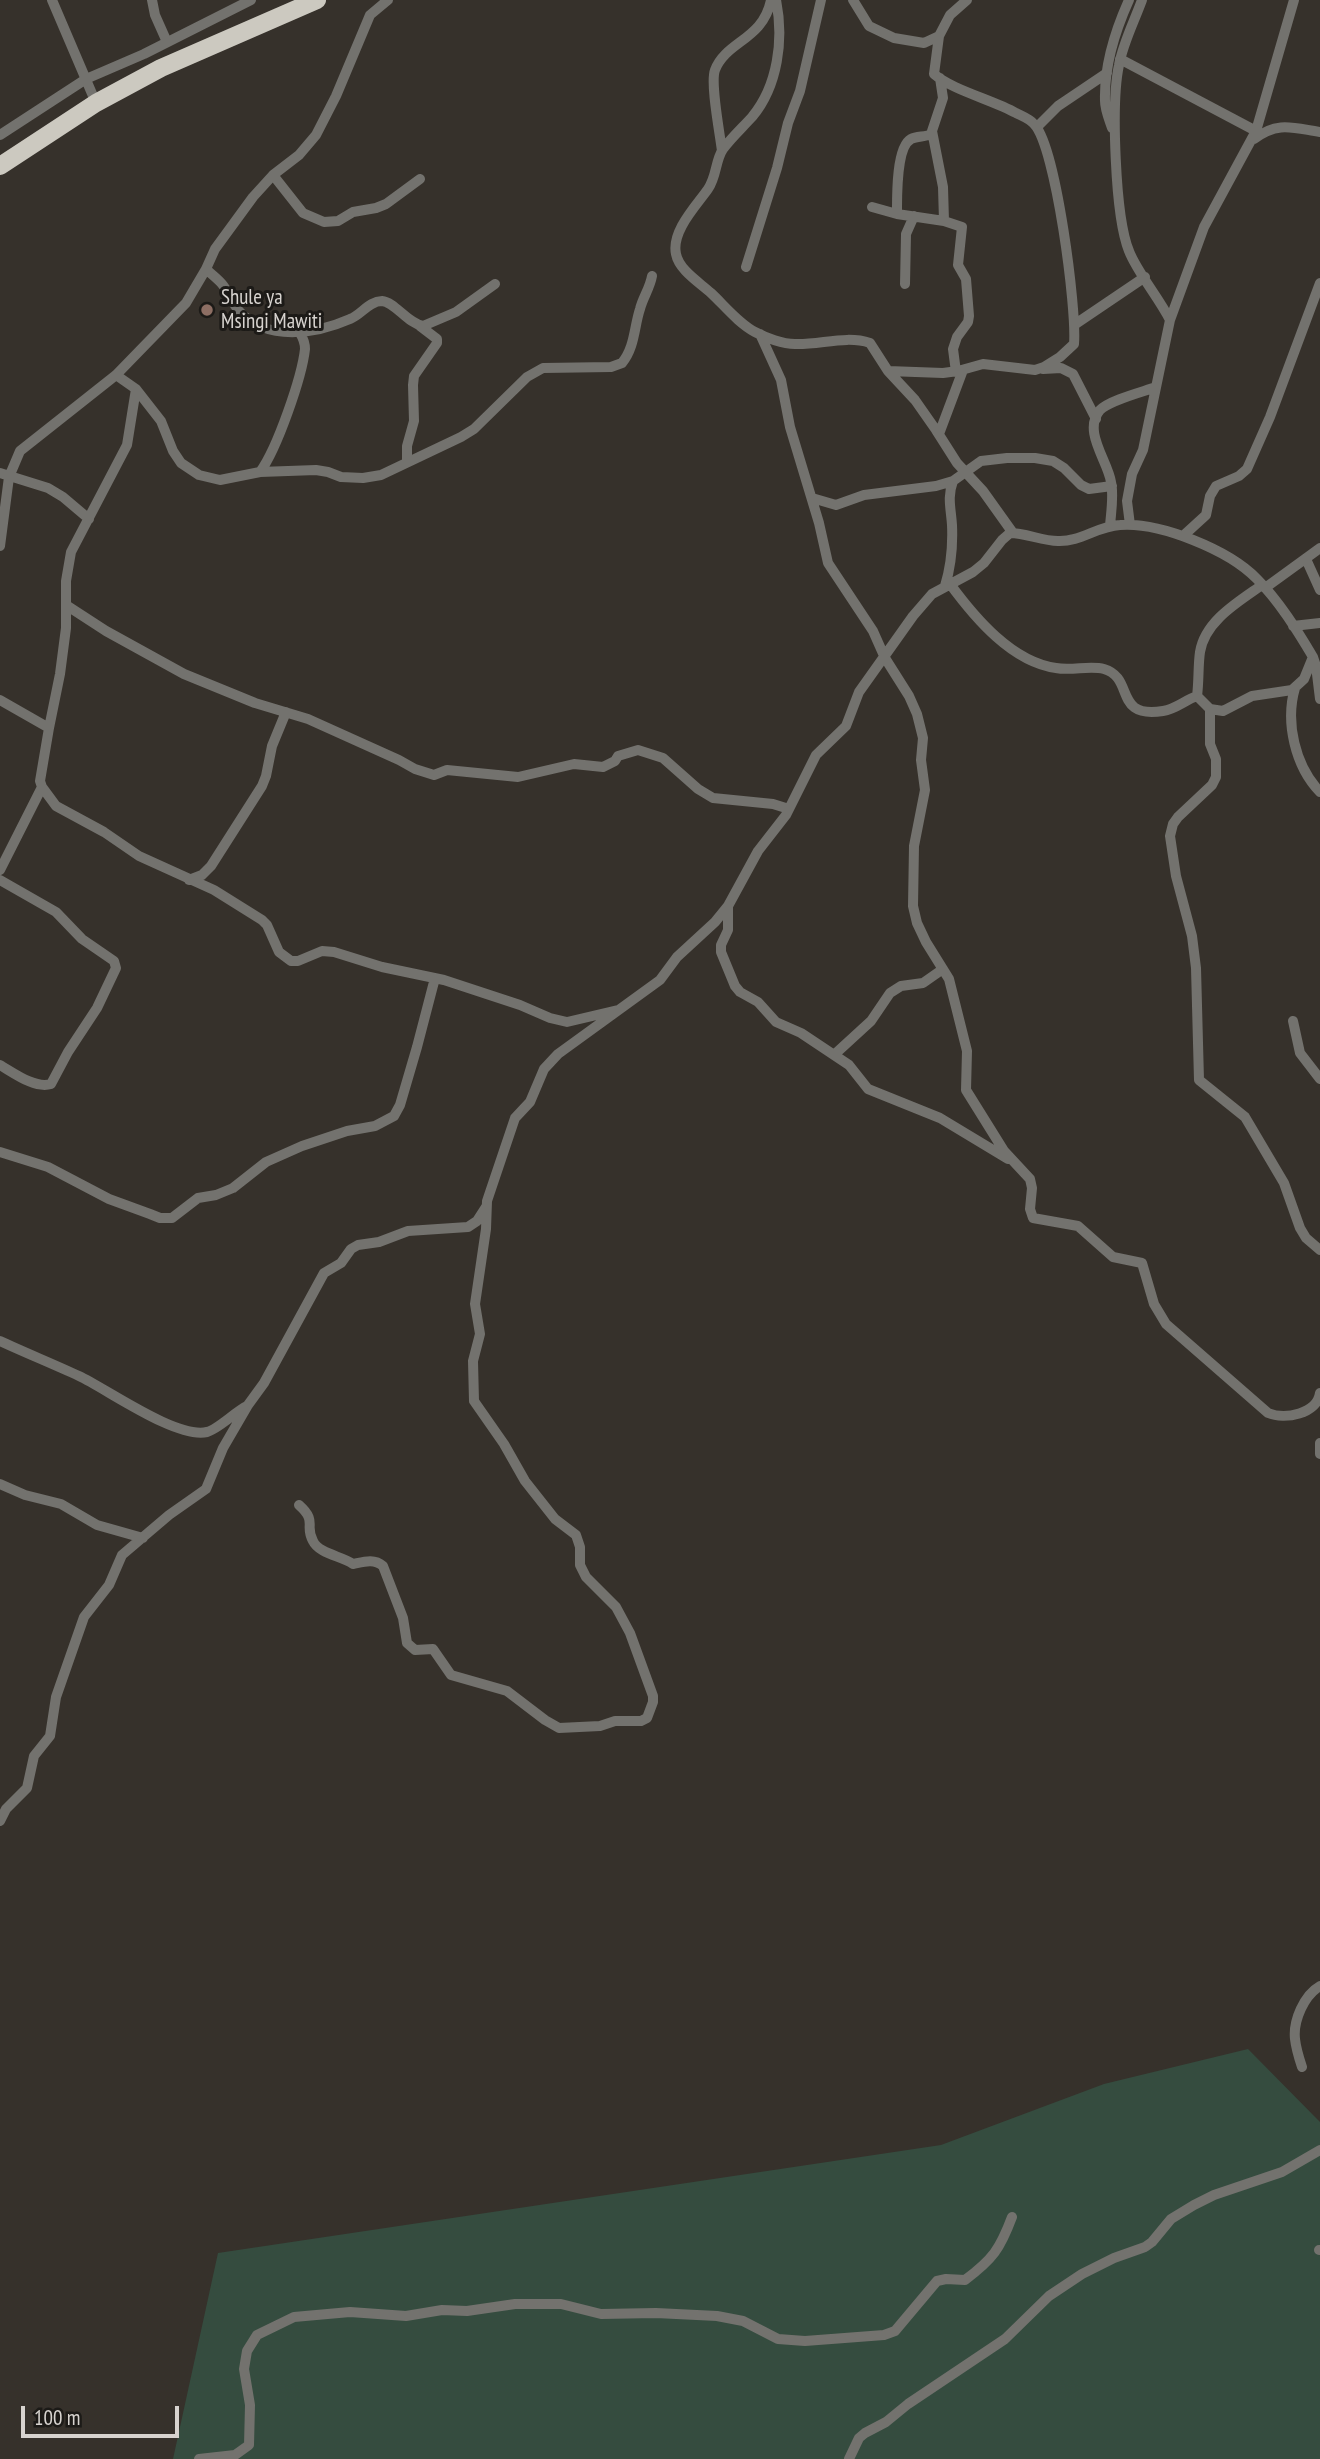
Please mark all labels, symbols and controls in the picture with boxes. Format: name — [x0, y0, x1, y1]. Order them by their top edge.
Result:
place label: Shule ya Msingi Mawiti — [221, 285, 322, 335]
marker: Shule ya Msingi Mawiti — [199, 302, 215, 318]
scale bar — [24, 2392, 182, 2436]
text: 100 m — [34, 2404, 80, 2431]

